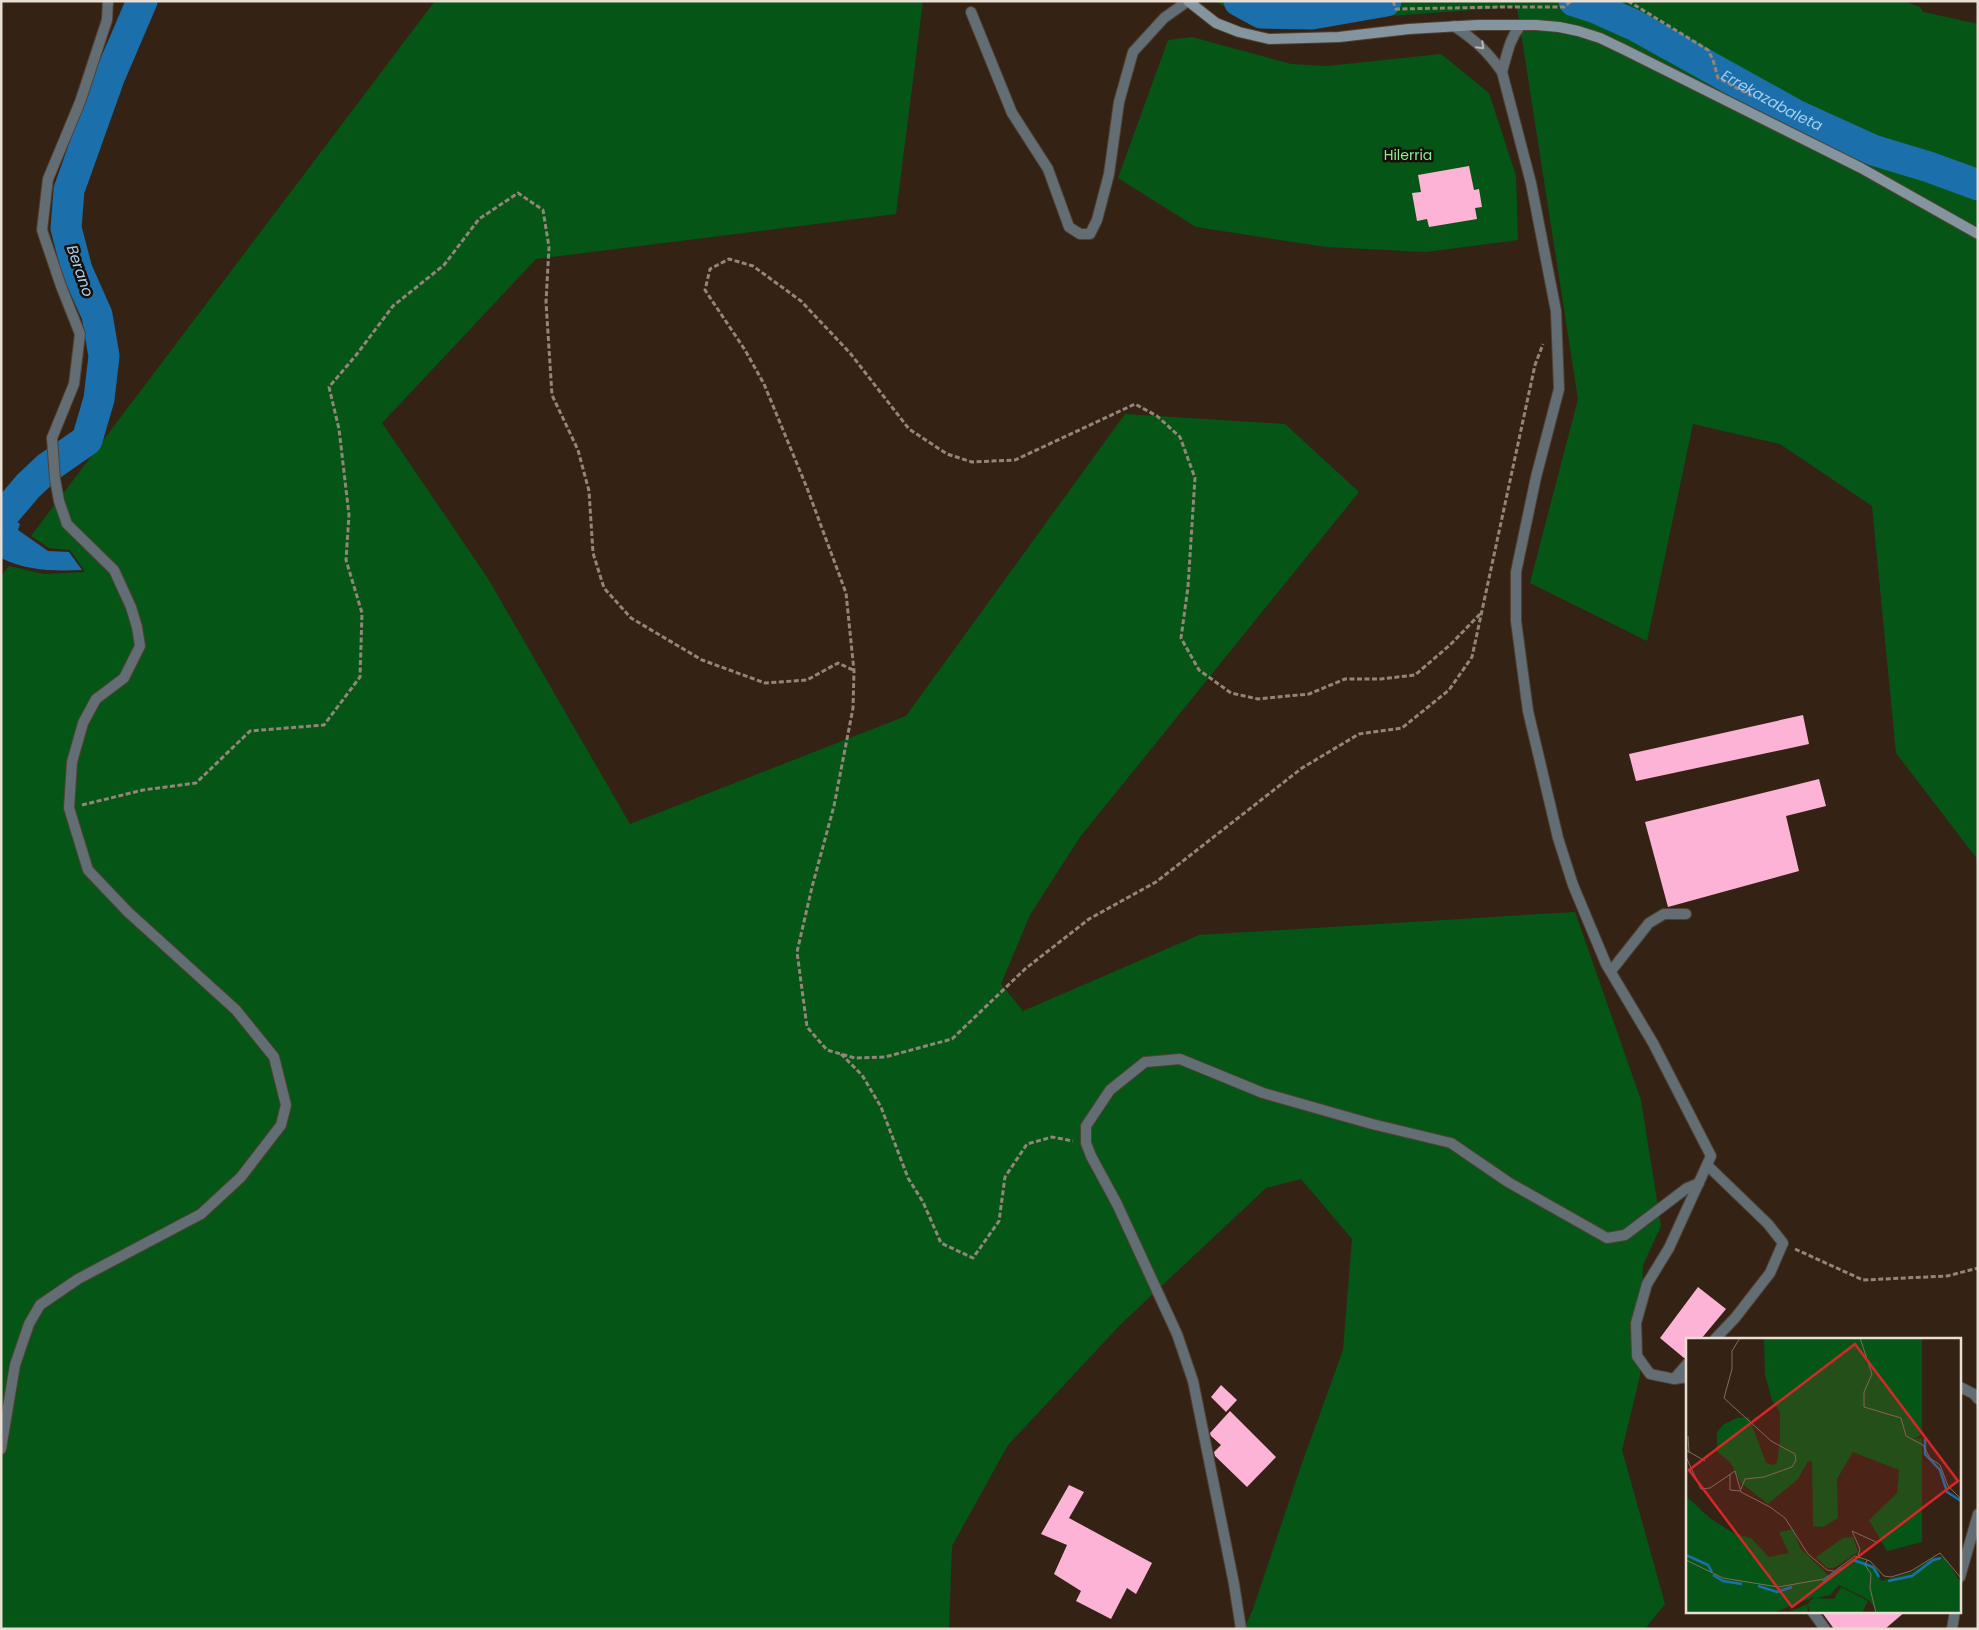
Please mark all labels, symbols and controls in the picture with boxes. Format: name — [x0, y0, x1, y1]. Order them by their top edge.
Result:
one-way arrow — [1475, 40, 1484, 49]
water label: Errekazabaleta — [1718, 65, 1826, 136]
park label: Hilerria — [1384, 145, 1432, 165]
water label: Berano — [62, 242, 99, 300]
inset map — [1686, 1338, 1962, 1612]

